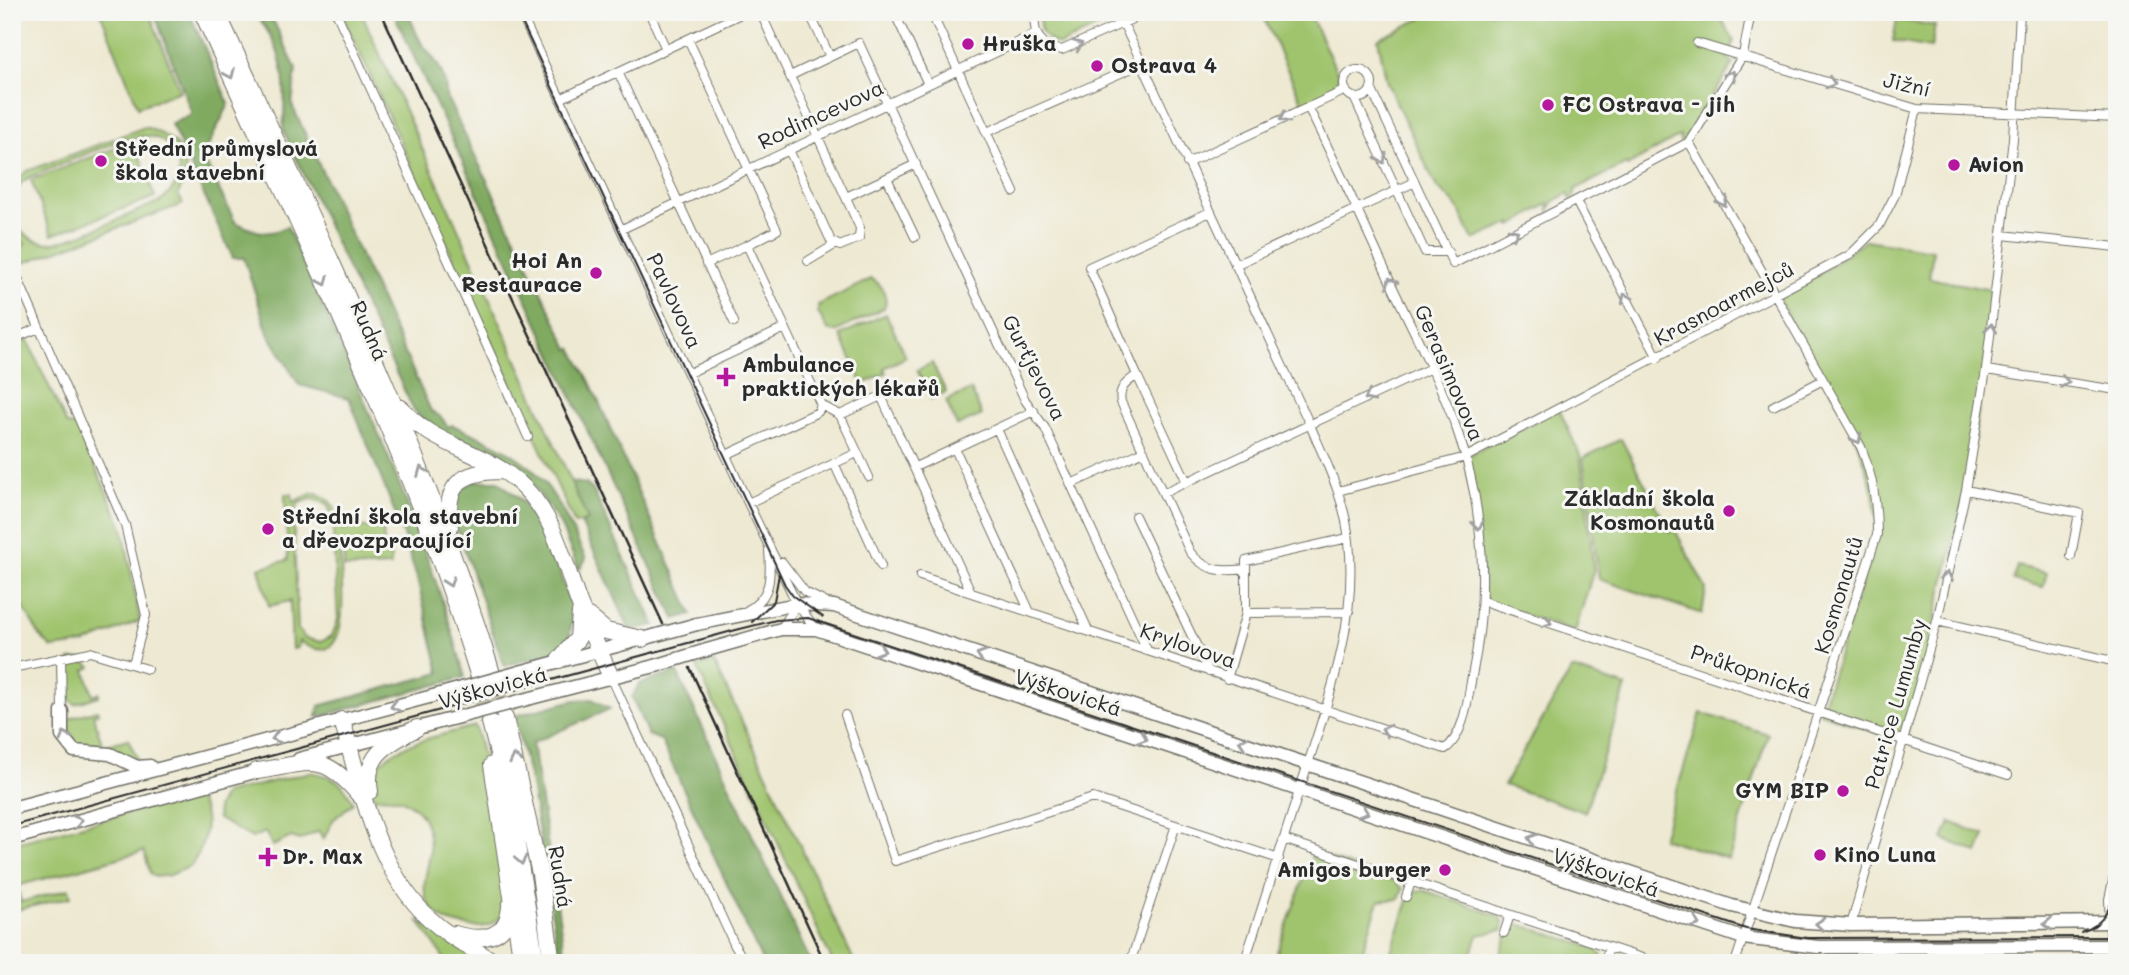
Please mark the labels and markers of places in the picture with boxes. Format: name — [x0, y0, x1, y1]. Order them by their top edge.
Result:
place label: Hruška — [982, 29, 1057, 56]
marker: Hruška — [960, 36, 976, 52]
place label: Ostrava 4 — [1111, 51, 1217, 78]
marker: Ostrava 4 — [1089, 58, 1105, 74]
place label: FC Ostrava - jih — [1562, 90, 1735, 117]
marker: FC Ostrava - jih — [1540, 97, 1556, 113]
place label: Střední průmyslová škola stavební — [115, 134, 318, 185]
place label: Avion — [1968, 150, 2024, 177]
marker: Střední průmyslová škola stavební — [93, 153, 109, 169]
marker: Avion — [1946, 157, 1962, 173]
place label: Hoi An Restaurace — [461, 246, 582, 297]
marker: Hoi An Restaurace — [588, 265, 604, 281]
place label: Ambulance praktických lékařů — [742, 350, 940, 402]
marker: Ambulance praktických lékařů — [716, 367, 736, 387]
place label: Základní škola Kosmonautů — [1564, 484, 1715, 535]
place label: Střední škola stavební a dřevozpracující — [282, 502, 518, 553]
marker: Základní škola Kosmonautů — [1721, 503, 1737, 519]
marker: Střední škola stavební a dřevozpracující — [260, 521, 276, 537]
place label: GYM BIP — [1735, 776, 1829, 803]
marker: GYM BIP — [1835, 783, 1851, 799]
place label: Kino Luna — [1834, 840, 1937, 867]
place label: Dr. Max — [282, 842, 363, 869]
marker: Kino Luna — [1812, 847, 1828, 863]
marker: Dr. Max — [260, 849, 276, 865]
place label: Amigos burger — [1277, 855, 1431, 882]
marker: Amigos burger — [1437, 862, 1453, 878]

